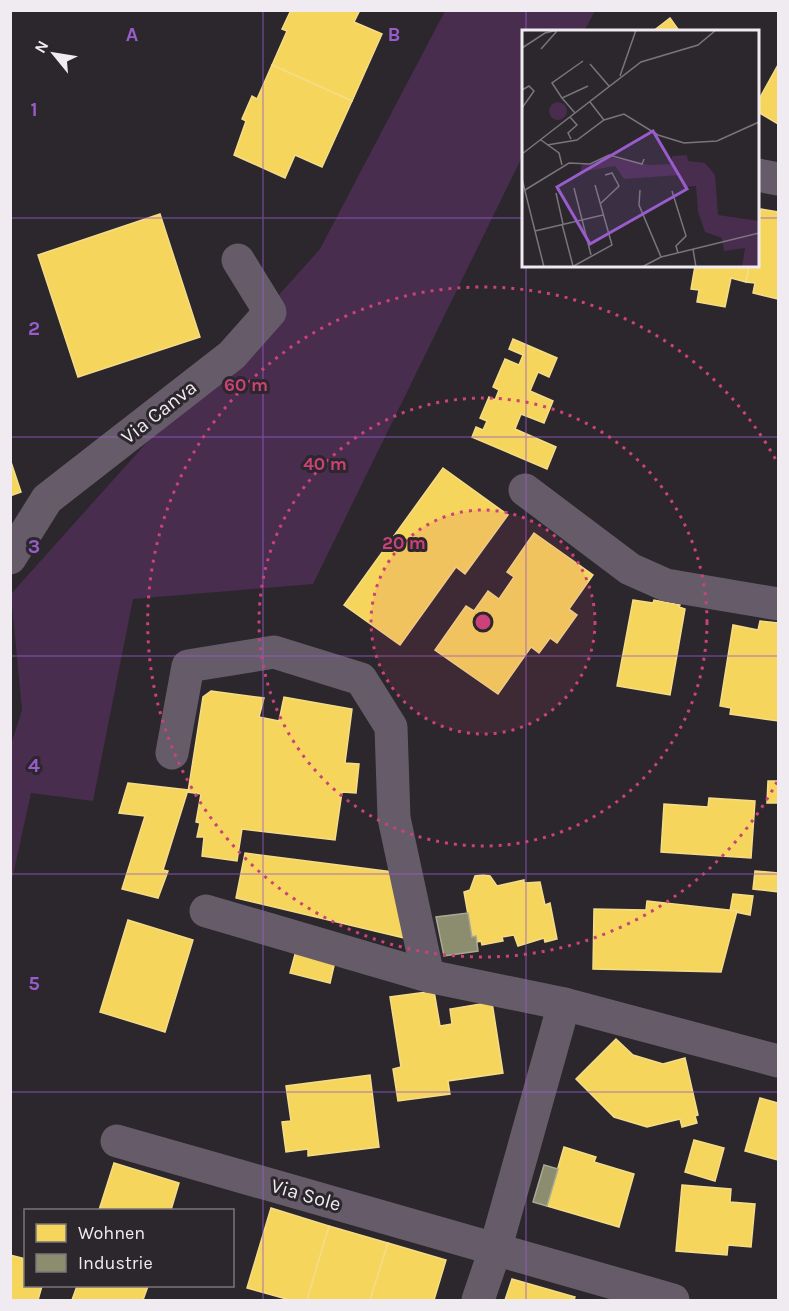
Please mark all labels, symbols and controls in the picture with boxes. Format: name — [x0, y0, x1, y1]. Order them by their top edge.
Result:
text: A — [126, 23, 139, 46]
text: B — [388, 23, 400, 46]
north arrow — [24, 24, 84, 84]
inset map — [522, 30, 759, 267]
text: N — [30, 37, 53, 56]
text: 1 — [30, 98, 38, 121]
text: 2 — [28, 317, 40, 340]
text: 60 m — [224, 374, 268, 396]
street label: Via Canva — [117, 375, 201, 449]
text: 40 m — [303, 453, 347, 475]
text: 20 m — [382, 532, 426, 554]
text: 3 — [28, 535, 40, 558]
centre of rings — [473, 612, 493, 632]
text: 4 — [28, 754, 40, 777]
text: 5 — [28, 972, 40, 995]
street label: Via Sole — [268, 1174, 344, 1216]
legend — [24, 1209, 234, 1287]
text: Wohnen — [78, 1222, 145, 1244]
text: Industrie — [78, 1252, 153, 1274]

